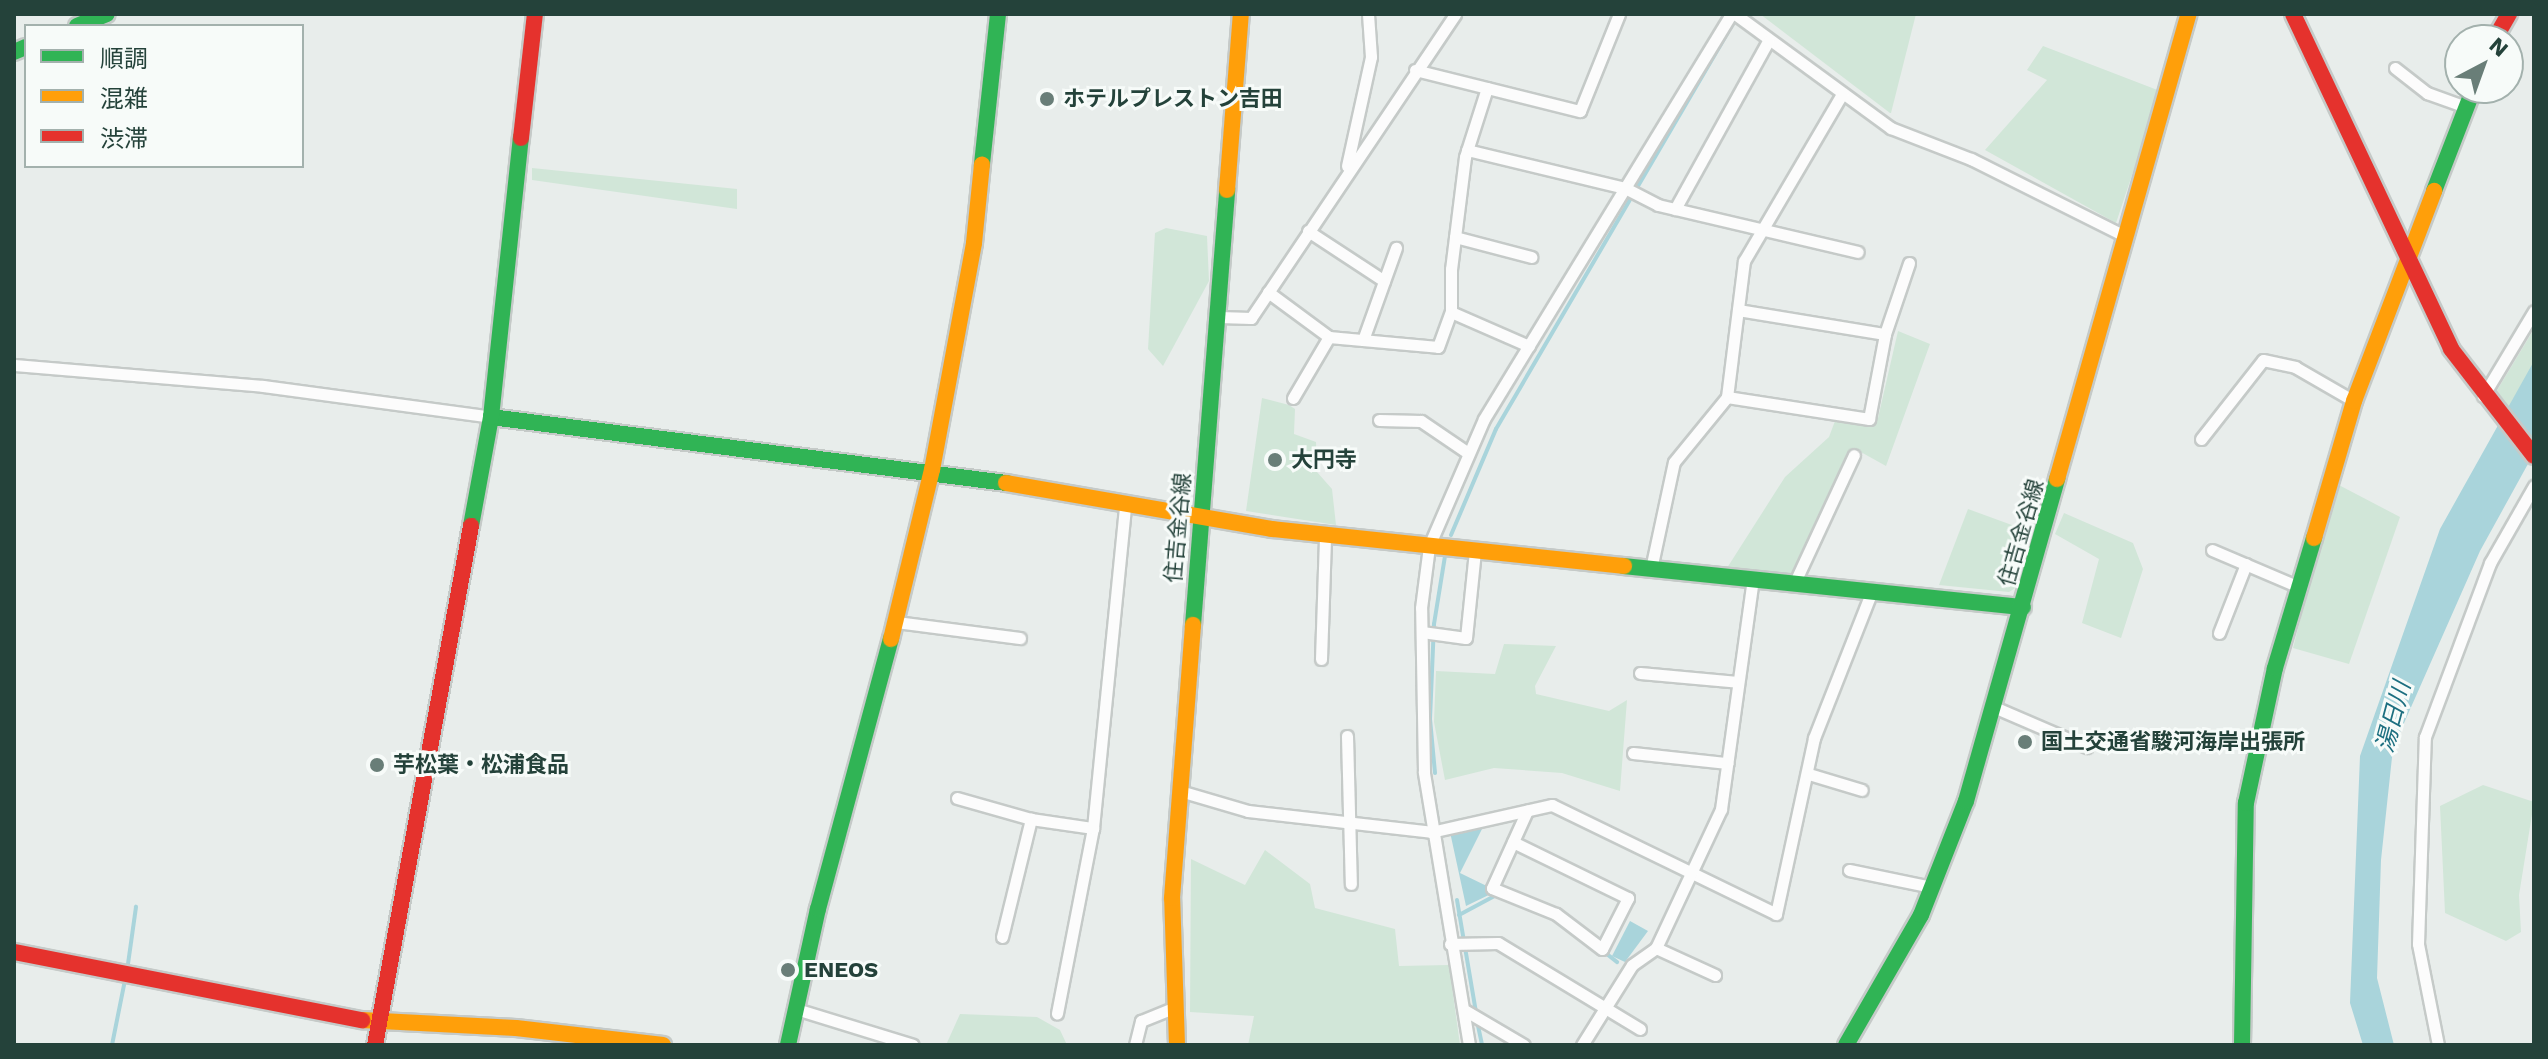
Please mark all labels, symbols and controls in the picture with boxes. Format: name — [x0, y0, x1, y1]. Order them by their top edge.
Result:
legend — [24, 24, 304, 168]
north arrow — [2444, 24, 2524, 104]
text: N — [2484, 32, 2513, 62]
text: 順調 — [100, 45, 148, 73]
text: 混雑 — [100, 85, 148, 113]
place label: ホテルプレストン吉田 — [1063, 86, 1283, 112]
marker: ホテルプレストン吉田 — [1038, 90, 1056, 108]
text: 渋滞 — [100, 125, 148, 153]
place label: 大円寺 — [1291, 447, 1357, 473]
marker: 大円寺 — [1266, 451, 1284, 469]
street label: 住吉金谷線 — [1160, 472, 1196, 584]
street label: 住吉金谷線 — [1993, 476, 2049, 590]
water label: 湯日川 — [2371, 678, 2417, 756]
place label: 国土交通省駿河海岸出張所 — [2041, 729, 2305, 755]
marker: 国土交通省駿河海岸出張所 — [2016, 733, 2034, 751]
place label: 芋松葉・松浦食品 — [393, 752, 569, 778]
marker: 芋松葉・松浦食品 — [368, 756, 386, 774]
place label: ENEOS — [804, 957, 878, 983]
marker: ENEOS — [779, 961, 797, 979]

